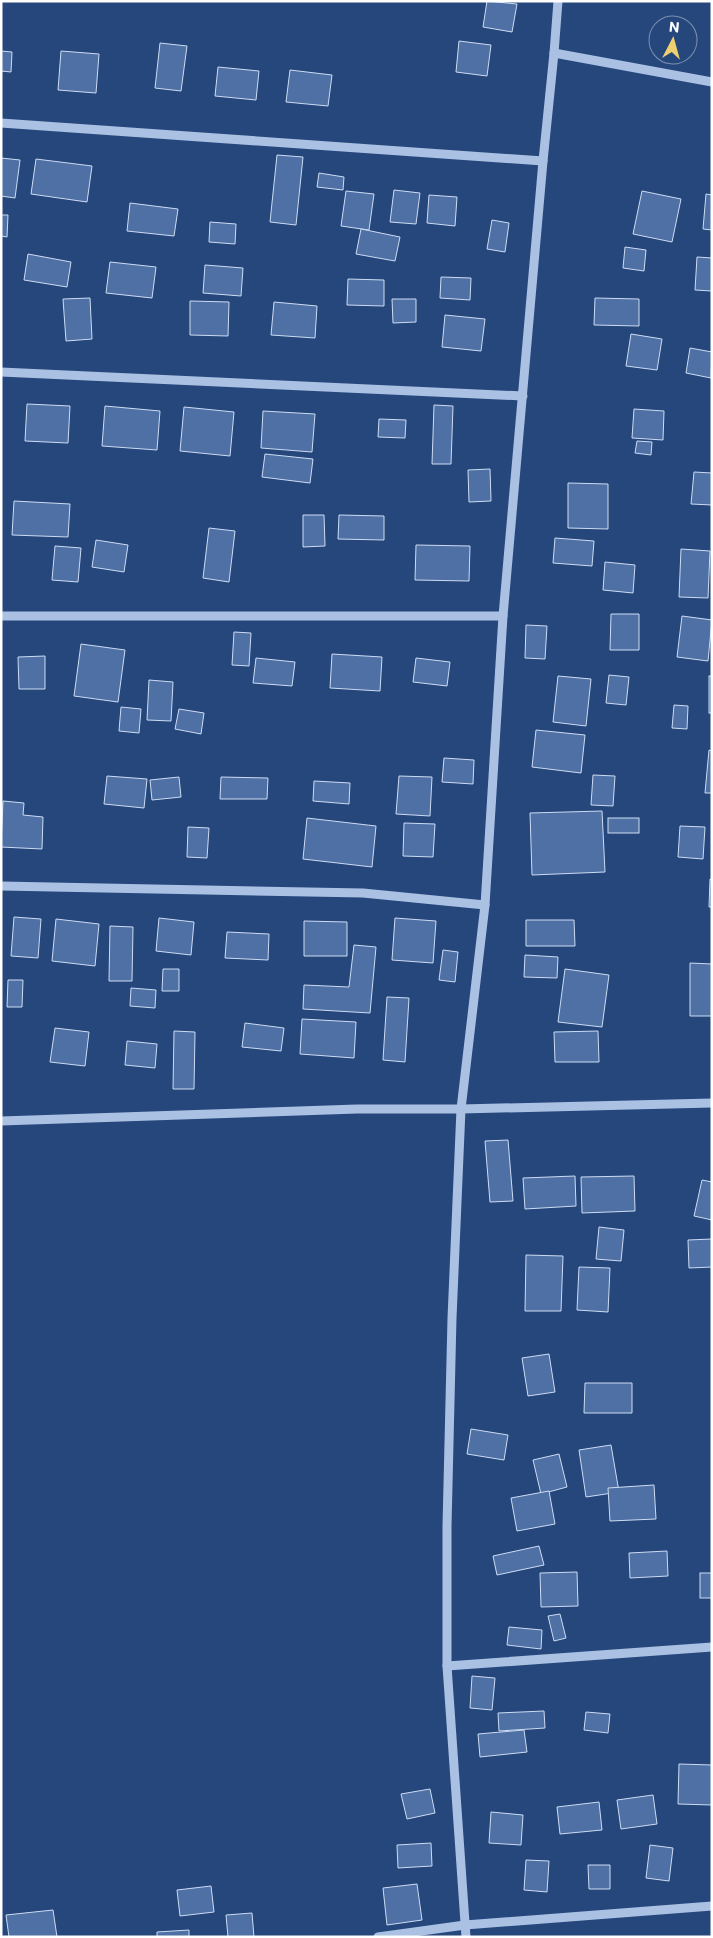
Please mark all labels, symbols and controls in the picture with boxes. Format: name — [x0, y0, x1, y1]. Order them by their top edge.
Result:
north arrow — [648, 15, 698, 65]
text: N — [668, 18, 681, 36]

